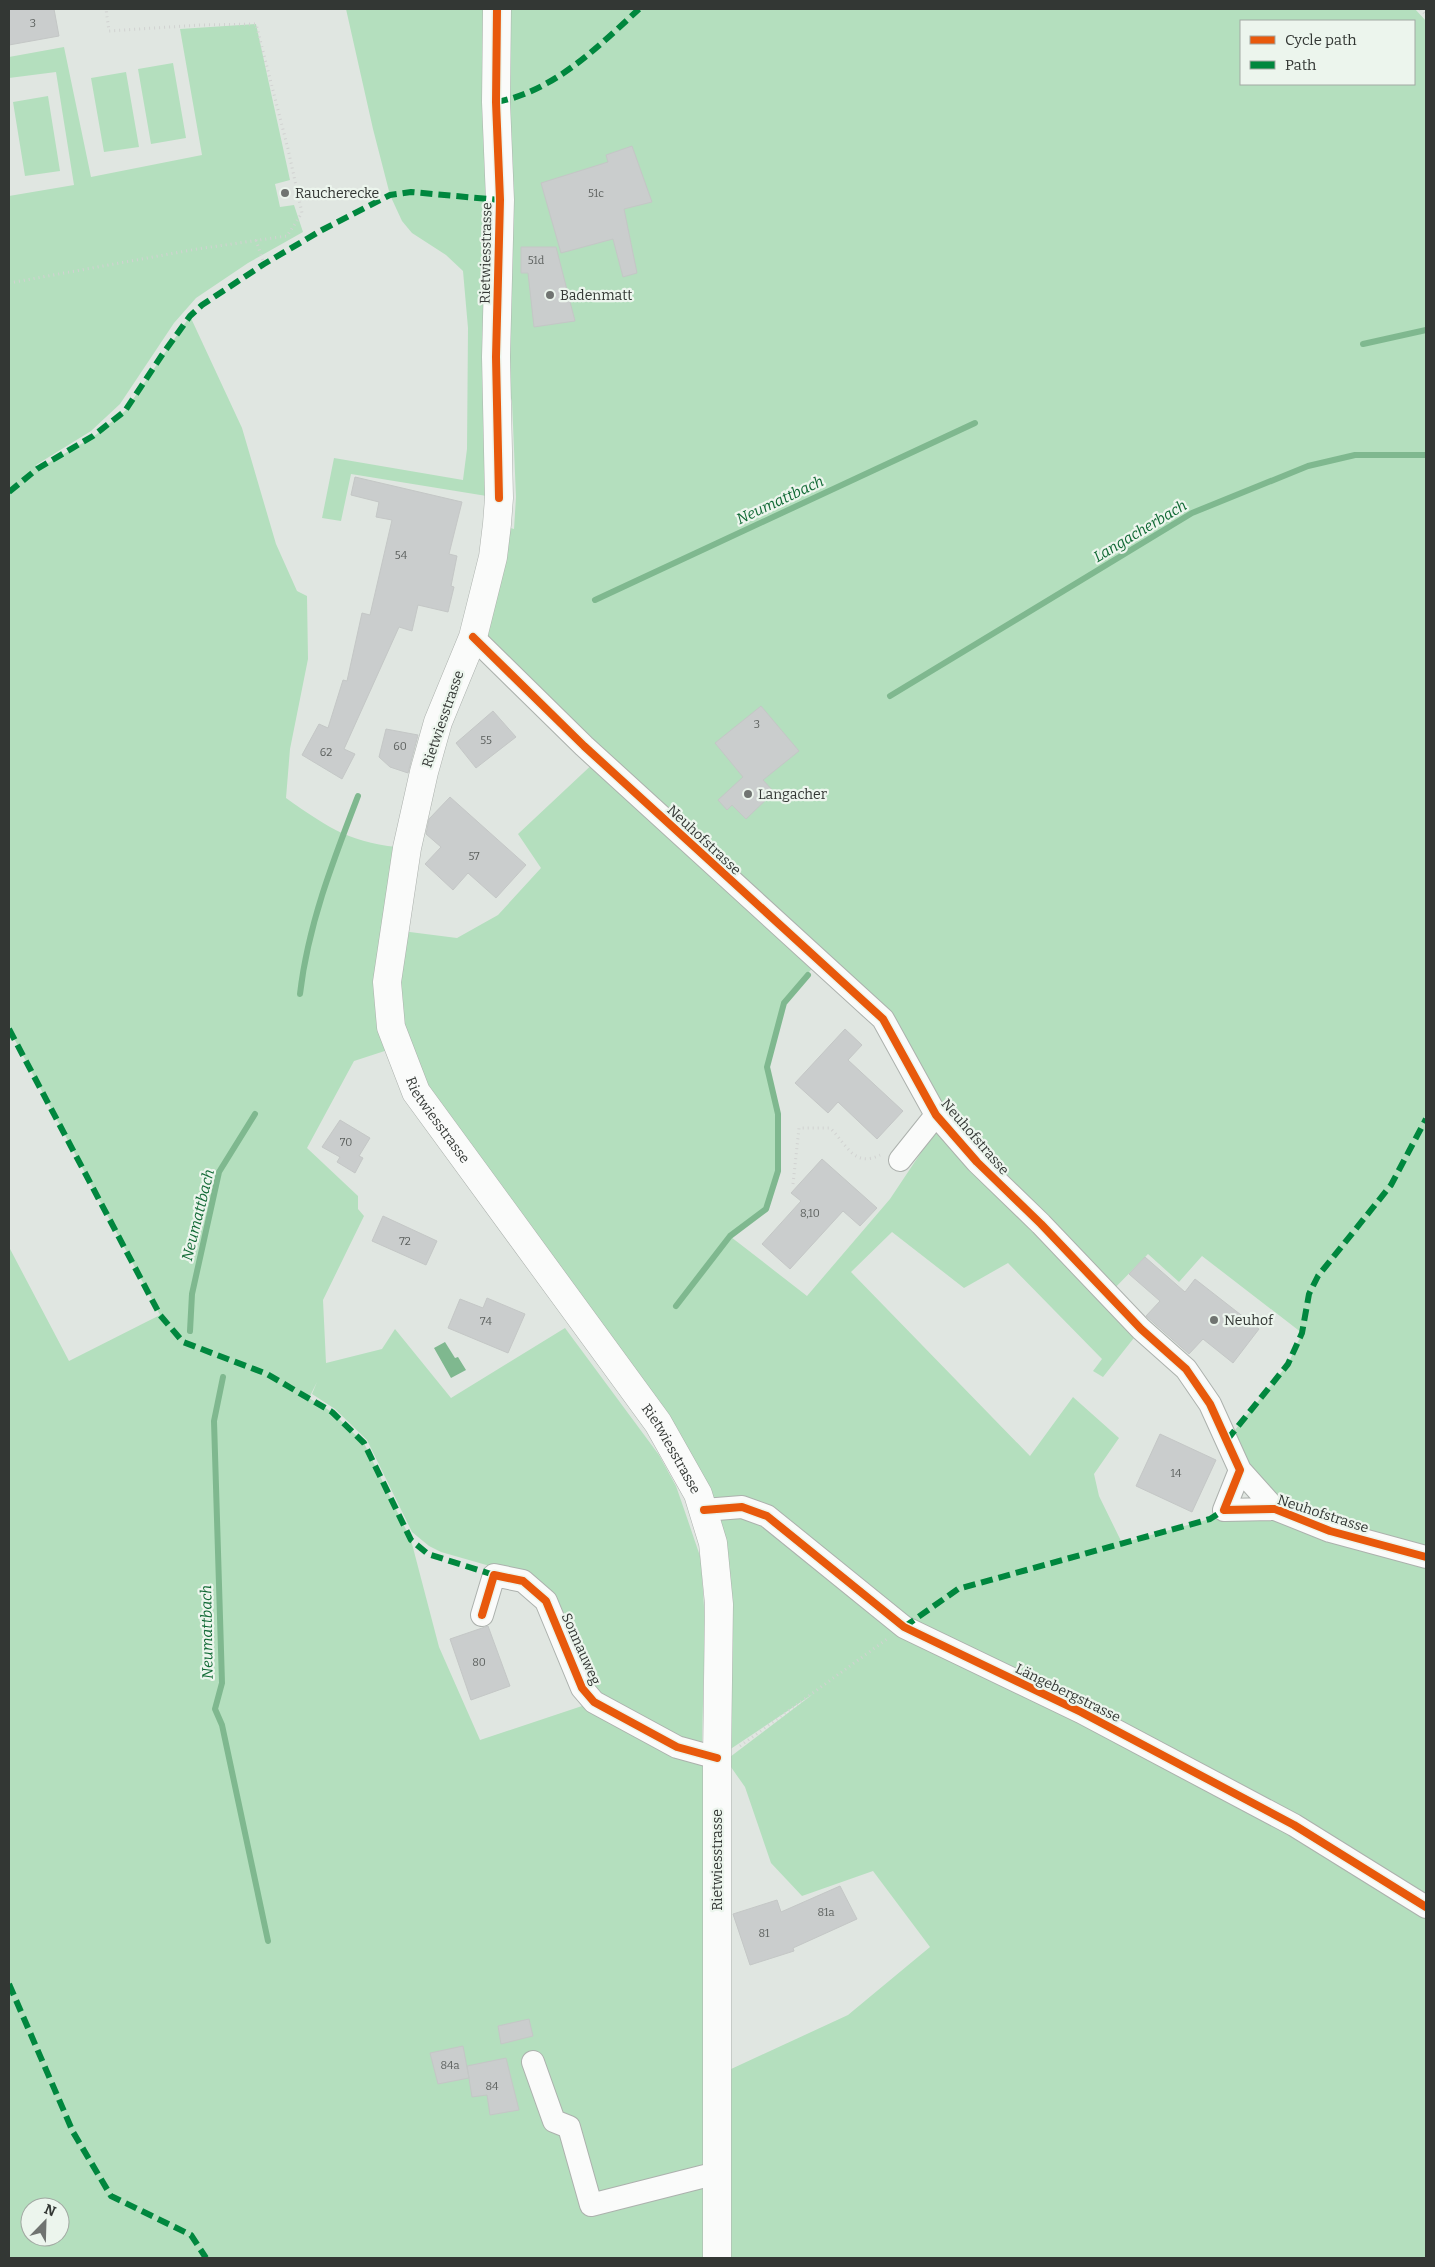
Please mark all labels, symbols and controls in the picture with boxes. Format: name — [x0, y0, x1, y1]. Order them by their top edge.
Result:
house number: 3 — [30, 17, 36, 30]
legend — [1240, 20, 1415, 85]
text: Cycle path — [1285, 31, 1357, 49]
text: Path — [1285, 56, 1317, 74]
place label: Raucherecke — [295, 185, 379, 202]
marker: Raucherecke — [279, 187, 291, 199]
house number: 51c — [588, 187, 604, 200]
street label: Rietwiesstrasse — [477, 202, 495, 304]
house number: 51d — [528, 254, 545, 267]
place label: Badenmatt — [560, 287, 632, 304]
marker: Badenmatt — [544, 289, 556, 301]
water label: Neumattbach — [734, 472, 827, 528]
water label: Langacherbach — [1090, 496, 1190, 566]
house number: 54 — [395, 549, 408, 562]
street label: Rietwiesstrasse — [418, 668, 468, 770]
house number: 3 — [754, 718, 760, 731]
house number: 55 — [480, 734, 492, 747]
house number: 60 — [393, 740, 407, 753]
house number: 62 — [320, 746, 332, 759]
place label: Langacher — [758, 786, 827, 803]
marker: Langacher — [742, 788, 754, 800]
street label: Neuhofstrasse — [663, 801, 745, 879]
house number: 57 — [468, 850, 480, 863]
street label: Rietwiesstrasse — [402, 1074, 474, 1166]
street label: Neuhofstrasse — [937, 1096, 1013, 1178]
house number: 70 — [340, 1136, 352, 1149]
water label: Neumattbach — [178, 1167, 218, 1263]
house number: 8,10 — [800, 1207, 820, 1220]
house number: 72 — [399, 1235, 411, 1248]
place label: Neuhof — [1224, 1312, 1274, 1329]
marker: Neuhof — [1208, 1314, 1220, 1326]
house number: 74 — [480, 1315, 492, 1328]
street label: Rietwiesstrasse — [638, 1400, 705, 1497]
house number: 14 — [1171, 1467, 1182, 1480]
street label: Neuhofstrasse — [1275, 1491, 1371, 1537]
water label: Neumattbach — [197, 1585, 217, 1679]
street label: Sonnauweg — [558, 1611, 604, 1688]
house number: 80 — [472, 1656, 486, 1669]
street label: Längebergstrasse — [1013, 1660, 1123, 1726]
street label: Rietwiesstrasse — [709, 1809, 726, 1911]
house number: 81a — [817, 1906, 835, 1919]
house number: 81 — [758, 1927, 770, 1940]
house number: 84a — [440, 2059, 460, 2072]
house number: 84 — [485, 2080, 499, 2093]
north arrow — [20, 2197, 70, 2247]
text: N — [42, 2201, 58, 2221]

